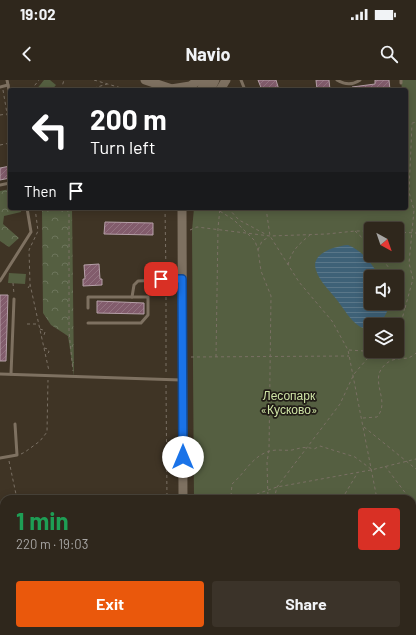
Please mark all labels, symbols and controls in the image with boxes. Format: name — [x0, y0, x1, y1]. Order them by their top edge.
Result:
text: 19:02 — [20, 5, 56, 23]
icon: back — [16, 43, 38, 65]
text: Navio — [185, 43, 231, 65]
icon: search — [378, 43, 400, 65]
text: 200 m — [90, 102, 167, 136]
icon: left — [24, 104, 76, 156]
text: Turn left — [90, 136, 156, 158]
icon: arrive — [65, 180, 87, 202]
text: Then — [24, 182, 57, 200]
north arrow — [364, 222, 404, 262]
map controls — [364, 222, 404, 358]
pin — [144, 262, 178, 296]
icon: arrive — [150, 268, 172, 290]
button: sound — [364, 270, 404, 310]
button: layers — [364, 318, 404, 358]
park label: Лесопарк «Кусково» — [261, 388, 317, 417]
position arrow — [162, 436, 204, 478]
text: 1 min — [16, 506, 69, 535]
button: close — [358, 508, 400, 550]
text: 220 m · 19:03 — [16, 536, 88, 552]
button: Exit — [16, 581, 204, 627]
button: Share — [212, 581, 400, 627]

